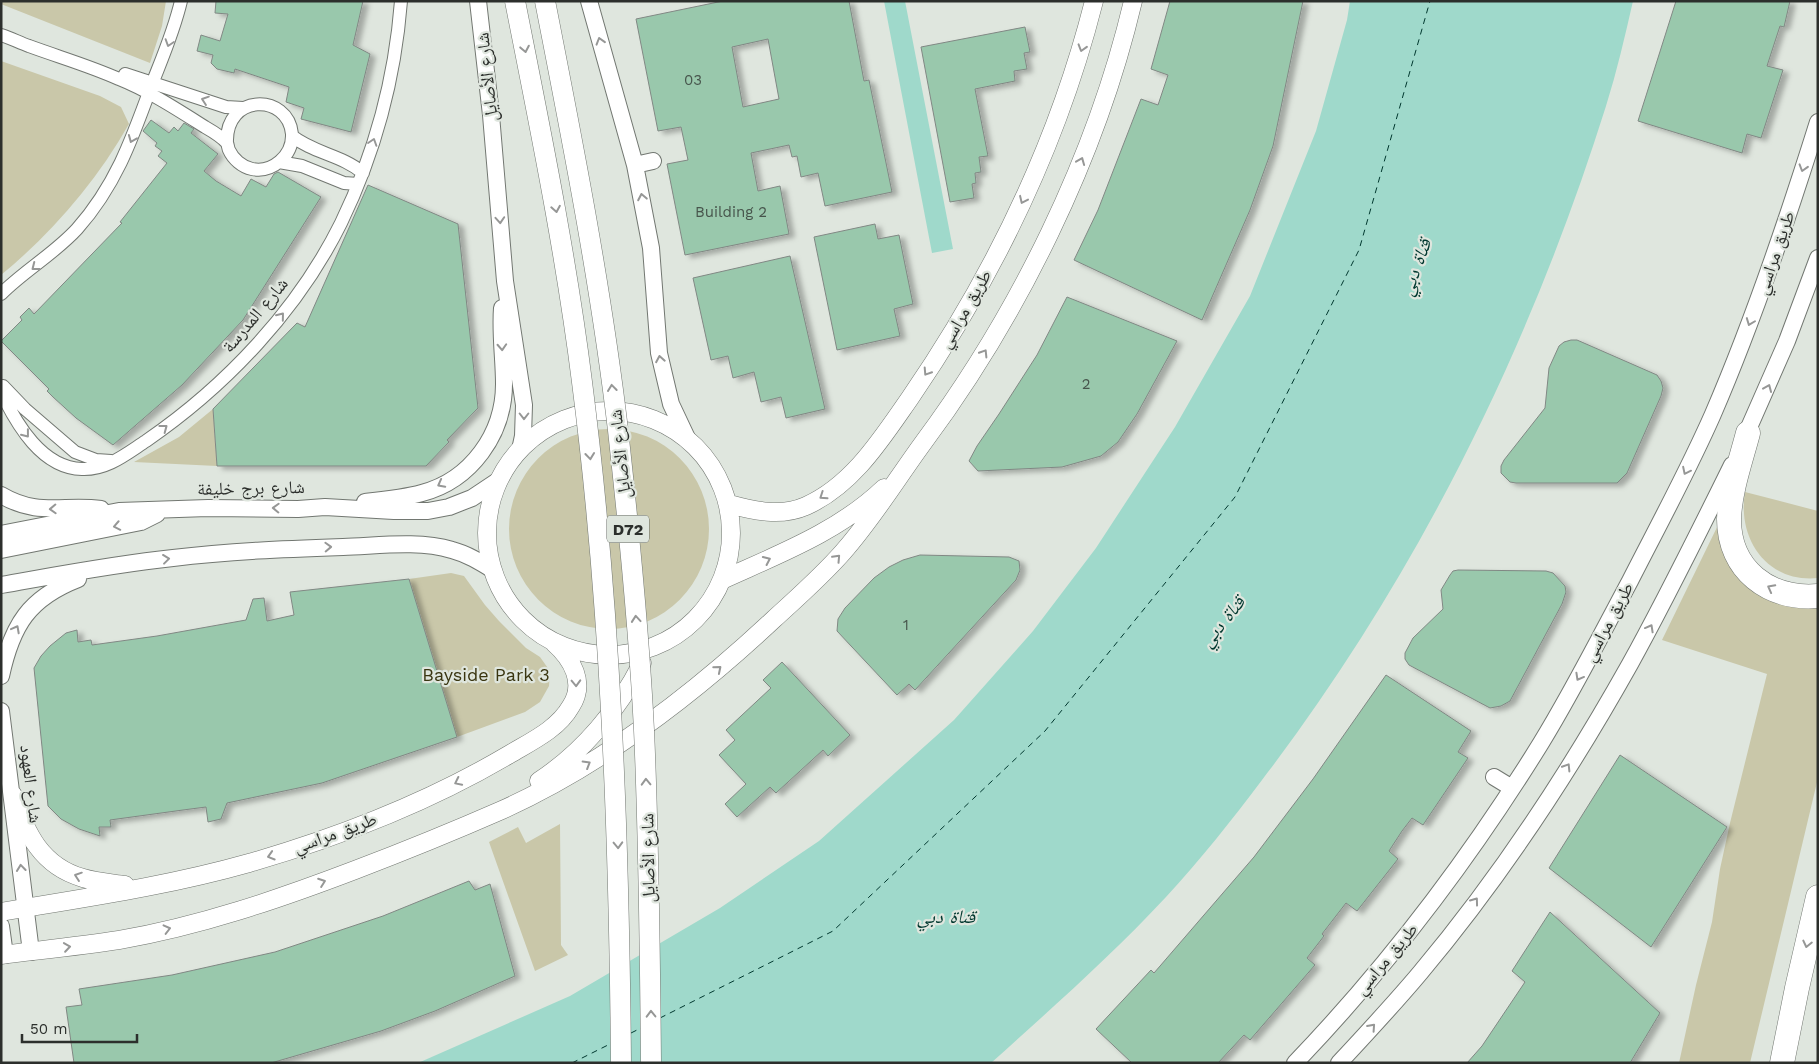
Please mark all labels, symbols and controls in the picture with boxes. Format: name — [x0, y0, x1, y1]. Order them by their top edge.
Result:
street label: شارع الأصايل — [471, 31, 503, 123]
one-way arrow — [596, 37, 606, 45]
one-way arrow — [165, 38, 175, 46]
one-way arrow — [1077, 44, 1087, 52]
one-way arrow — [519, 45, 529, 54]
house number: 03 — [684, 71, 702, 89]
one-way arrow — [201, 95, 209, 105]
one-way arrow — [128, 135, 138, 143]
one-way arrow — [368, 139, 378, 147]
one-way arrow — [1074, 157, 1085, 166]
one-way arrow — [1799, 163, 1809, 172]
one-way arrow — [637, 193, 648, 202]
one-way arrow — [1019, 195, 1029, 204]
house number: Building 2 — [695, 203, 767, 221]
one-way arrow — [550, 204, 560, 213]
street label: طريق مراسي — [1750, 208, 1803, 299]
one-way arrow — [494, 216, 505, 224]
water label: قناة دبي — [1395, 233, 1441, 300]
one-way arrow — [31, 261, 41, 270]
street label: طريق مراسي — [934, 266, 999, 354]
street label: شارع المدرسة — [217, 273, 293, 357]
one-way arrow — [276, 313, 284, 322]
one-way arrow — [1746, 317, 1756, 325]
one-way arrow — [496, 343, 507, 351]
one-way arrow — [977, 349, 987, 358]
one-way arrow — [656, 354, 666, 363]
one-way arrow — [924, 367, 933, 376]
house number: 2 — [1082, 375, 1090, 393]
one-way arrow — [607, 384, 618, 392]
one-way arrow — [1761, 384, 1772, 393]
street label: شارع الأصايل — [604, 408, 636, 500]
one-way arrow — [519, 412, 529, 420]
one-way arrow — [158, 425, 168, 434]
one-way arrow — [21, 428, 29, 437]
one-way arrow — [584, 452, 595, 460]
one-way arrow — [1682, 466, 1692, 475]
street label: شارع برج خليفة — [197, 476, 305, 501]
one-way arrow — [438, 478, 447, 488]
one-way arrow — [820, 489, 829, 499]
one-way arrow — [272, 503, 280, 514]
one-way arrow — [48, 504, 56, 514]
road number: D72 — [607, 516, 649, 542]
one-way arrow — [113, 520, 122, 530]
one-way arrow — [324, 542, 332, 553]
one-way arrow — [162, 554, 171, 564]
one-way arrow — [762, 555, 771, 566]
one-way arrow — [831, 555, 840, 564]
street label: طريق مراسي — [1578, 578, 1641, 667]
one-way arrow — [1767, 584, 1776, 594]
water label: قناة دبي — [1195, 589, 1255, 654]
one-way arrow — [631, 615, 642, 623]
house number: 1 — [903, 616, 909, 634]
one-way arrow — [1644, 624, 1654, 633]
one-way arrow — [10, 626, 20, 635]
park label: Bayside Park 3 — [422, 664, 550, 685]
one-way arrow — [712, 666, 721, 674]
one-way arrow — [1575, 672, 1585, 681]
one-way arrow — [570, 679, 581, 687]
street label: شارع العهود — [15, 744, 47, 824]
one-way arrow — [581, 760, 590, 770]
one-way arrow — [1561, 764, 1571, 773]
one-way arrow — [454, 776, 463, 787]
one-way arrow — [641, 777, 651, 785]
street label: طريق مراسي — [290, 808, 381, 862]
street label: شارع الأصايل — [636, 813, 660, 903]
one-way arrow — [612, 841, 623, 849]
one-way arrow — [268, 851, 276, 861]
one-way arrow — [16, 864, 27, 872]
one-way arrow — [74, 872, 83, 882]
one-way arrow — [317, 878, 326, 888]
one-way arrow — [1469, 898, 1478, 907]
water label: قناة دبي — [917, 905, 978, 932]
street label: طريق مراسي — [1350, 919, 1425, 1002]
one-way arrow — [162, 925, 170, 935]
one-way arrow — [1802, 940, 1812, 949]
one-way arrow — [63, 942, 71, 953]
one-way arrow — [645, 1010, 656, 1018]
scale bar — [22, 1012, 138, 1044]
text: 50 m — [30, 1020, 67, 1038]
one-way arrow — [1366, 1023, 1375, 1032]

